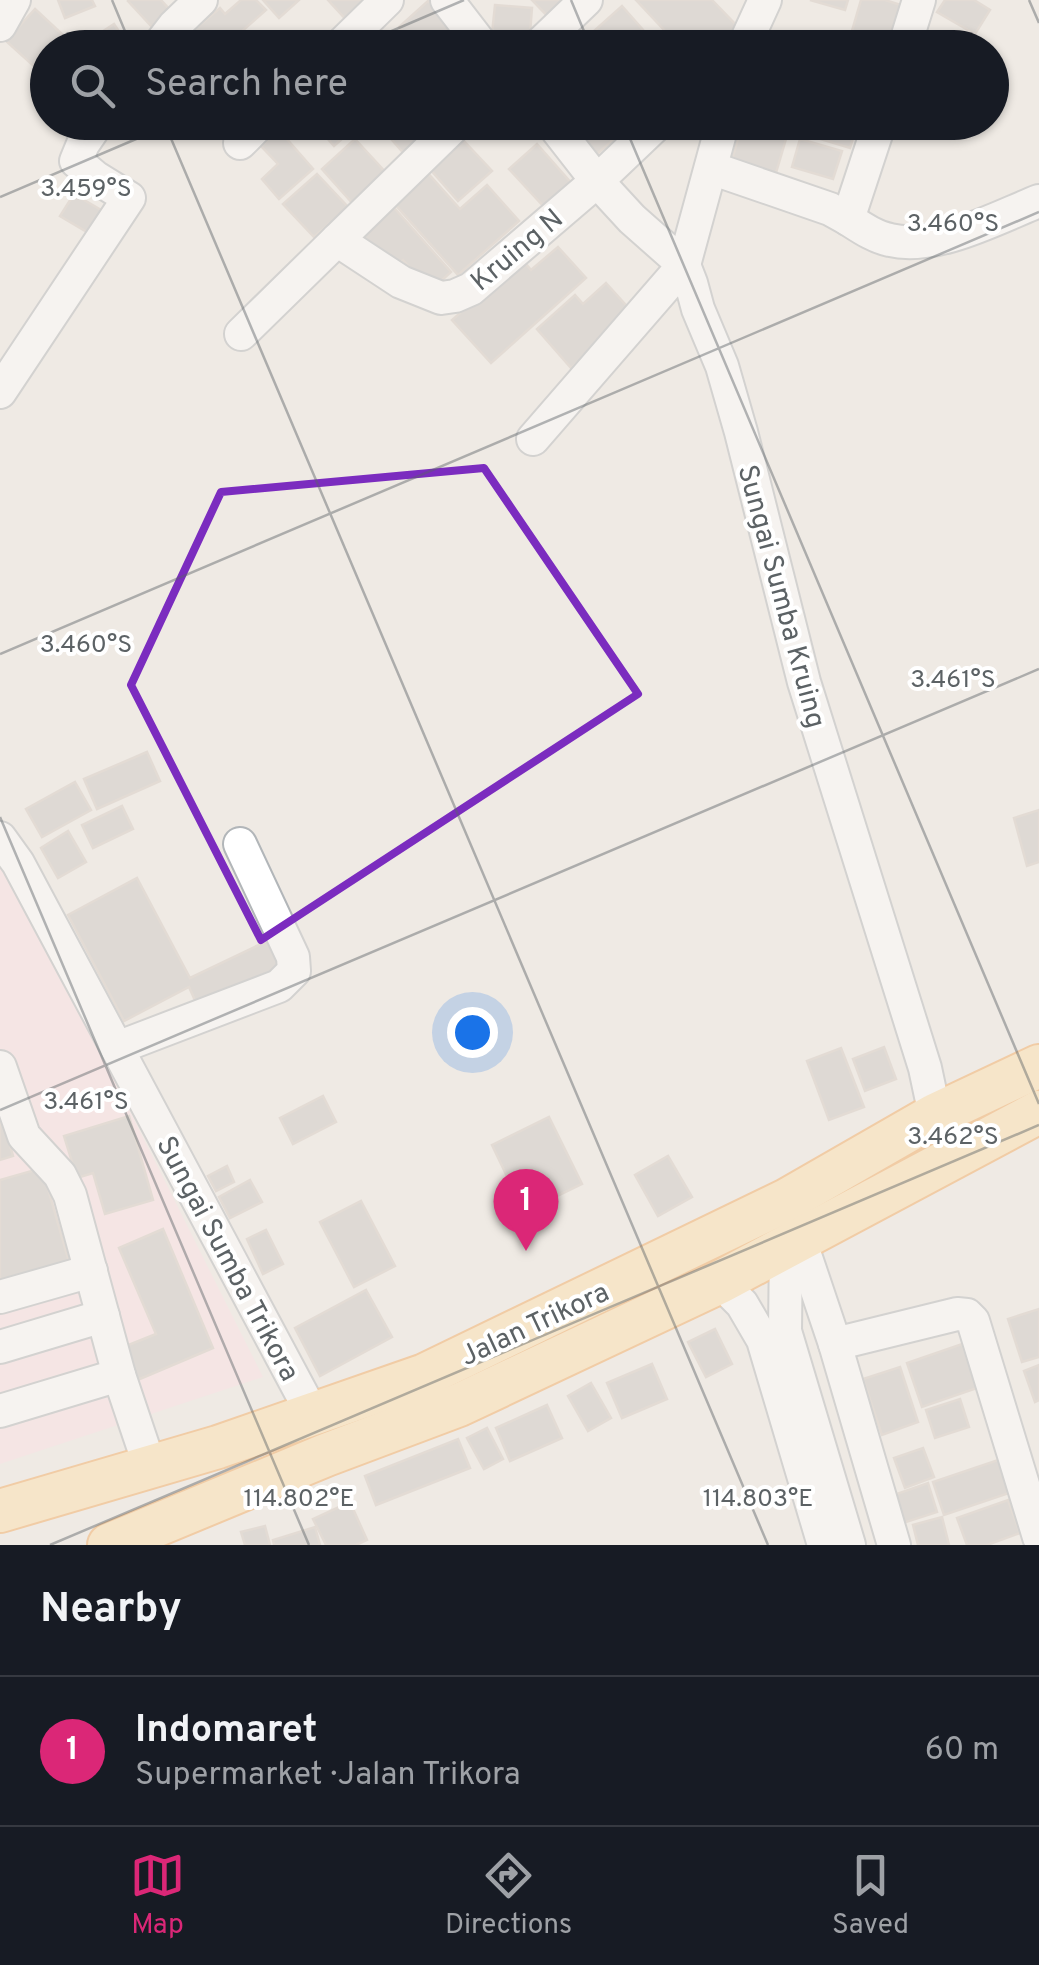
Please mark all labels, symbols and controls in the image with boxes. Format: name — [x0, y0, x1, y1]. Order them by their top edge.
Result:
search box — [30, 30, 1009, 140]
icon: search — [65, 58, 120, 113]
text: Search here — [145, 61, 348, 110]
text: 3.459°S — [40, 174, 132, 206]
street label: Kruing N — [464, 202, 572, 301]
text: 3.460°S — [907, 209, 999, 241]
street label: Sungai Sumba Kruing — [728, 461, 833, 732]
text: 3.460°S — [40, 630, 132, 662]
text: 3.461°S — [910, 665, 996, 697]
your location — [447, 1007, 498, 1058]
text: 3.461°S — [43, 1087, 129, 1119]
text: 3.462°S — [907, 1122, 999, 1154]
street label: Sungai Sumba Trikora — [147, 1131, 306, 1388]
pin: 1 — [494, 1168, 558, 1251]
street label: Jalan Trikora — [455, 1276, 615, 1376]
text: 114.802°E — [244, 1484, 354, 1516]
text: 114.803°E — [703, 1484, 813, 1516]
text: Nearby — [40, 1584, 182, 1637]
text: Indomaret — [135, 1707, 317, 1756]
text: 1 — [66, 1731, 79, 1771]
text: 60 m — [925, 1731, 999, 1771]
text: Supermarket · Jalan Trikora — [135, 1756, 521, 1796]
tab: Map — [130, 1848, 185, 1944]
tab: Directions — [445, 1848, 572, 1944]
tab: Saved — [832, 1848, 909, 1944]

